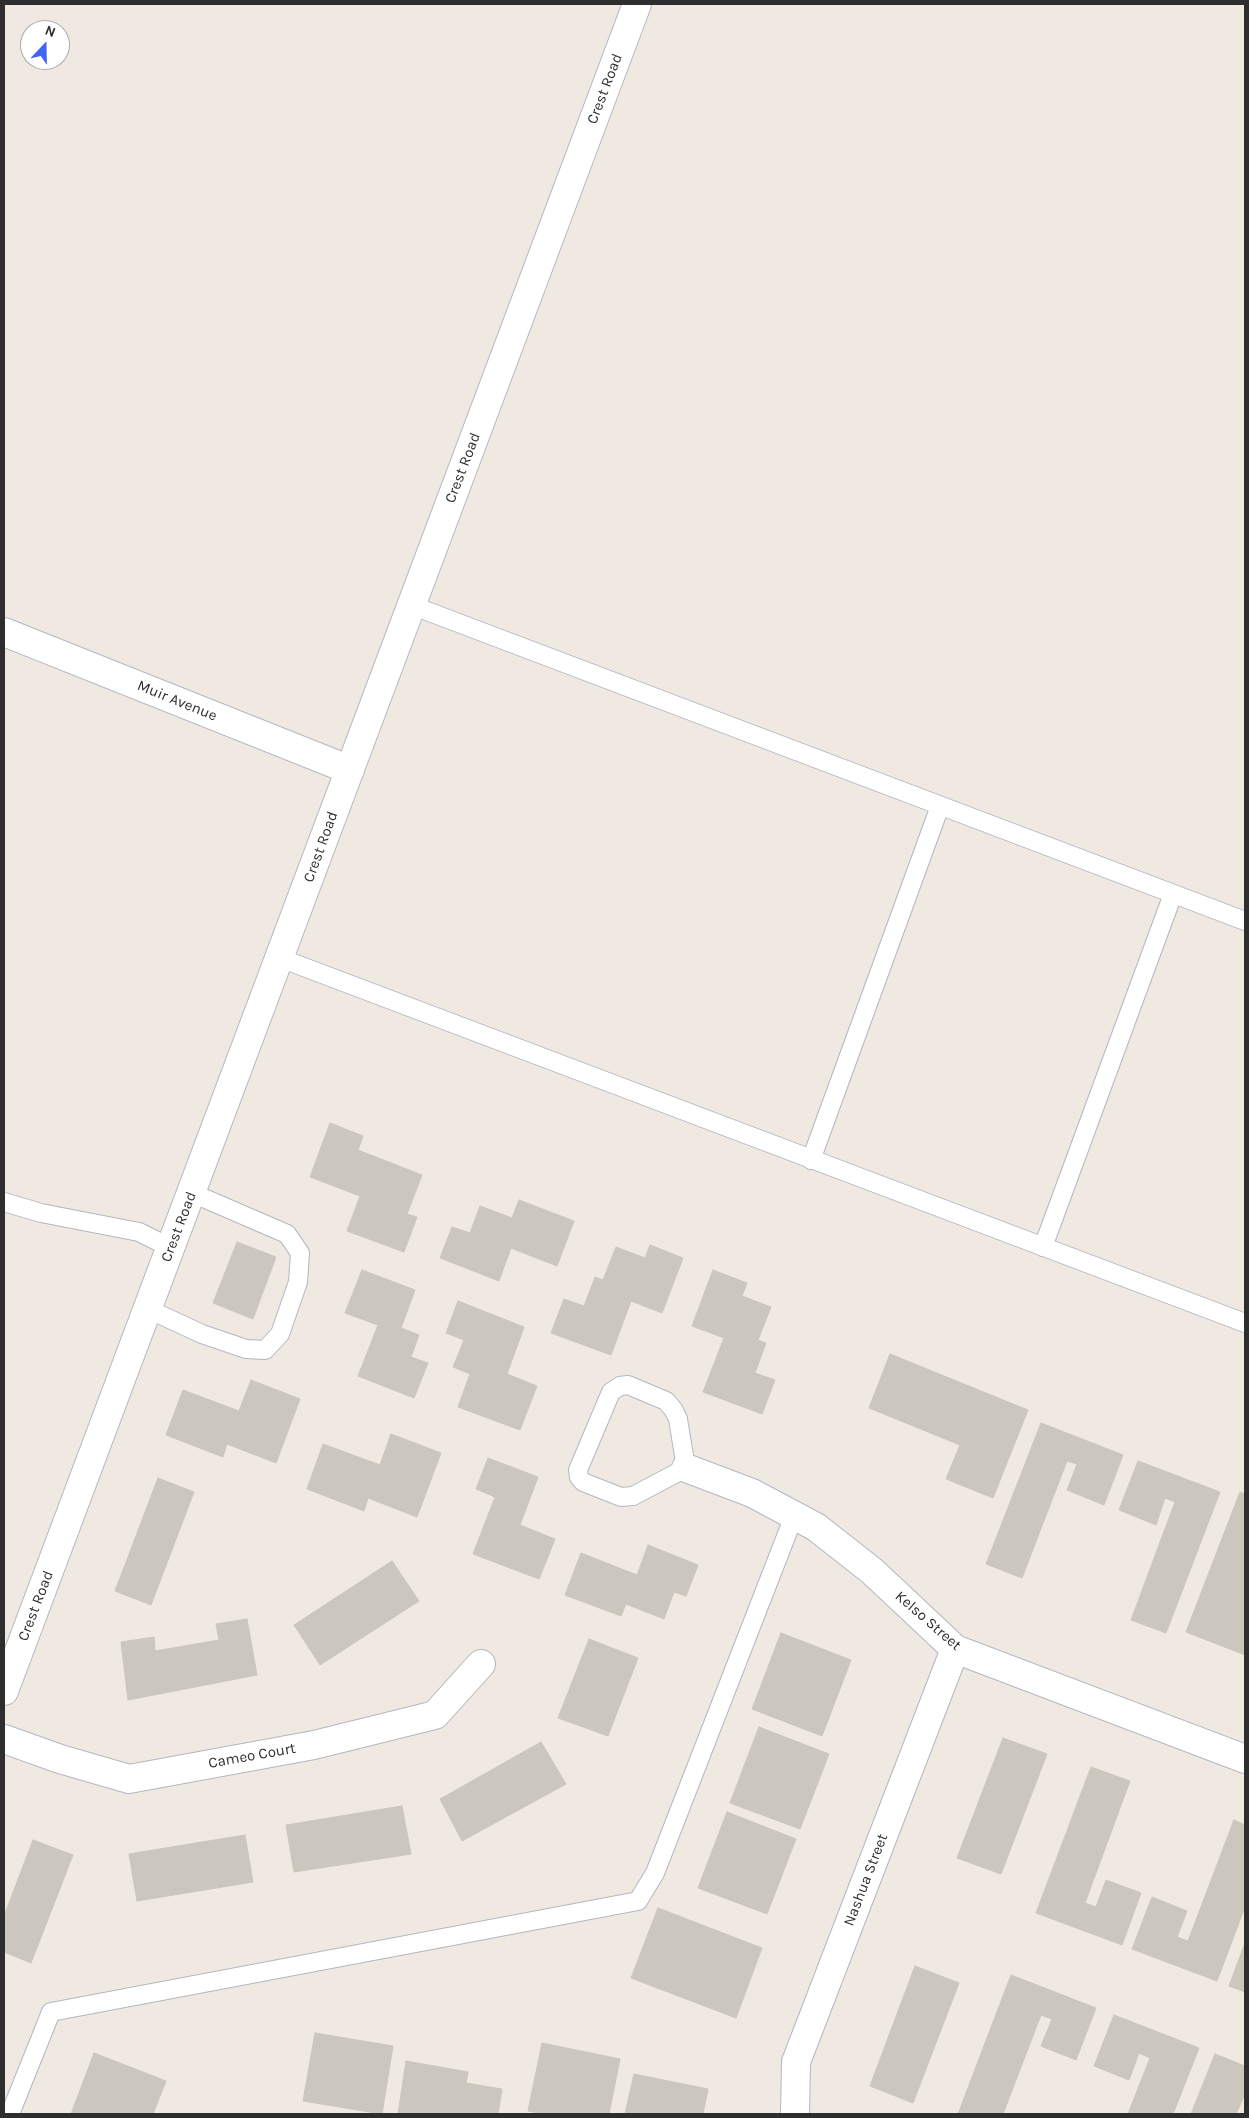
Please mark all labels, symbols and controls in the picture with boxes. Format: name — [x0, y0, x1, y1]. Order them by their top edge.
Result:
north arrow — [20, 20, 70, 70]
text: N — [42, 22, 58, 41]
street label: Crest Road — [583, 51, 627, 127]
street label: Crest Road — [441, 430, 485, 506]
street label: Muir Avenue — [134, 677, 220, 725]
street label: Crest Road — [300, 809, 342, 885]
street label: Crest Road — [157, 1189, 201, 1265]
street label: Crest Road — [14, 1568, 58, 1644]
street label: Kelso Street — [891, 1587, 965, 1655]
street label: Cameo Court — [207, 1739, 297, 1773]
street label: Nashua Street — [840, 1831, 892, 1929]

